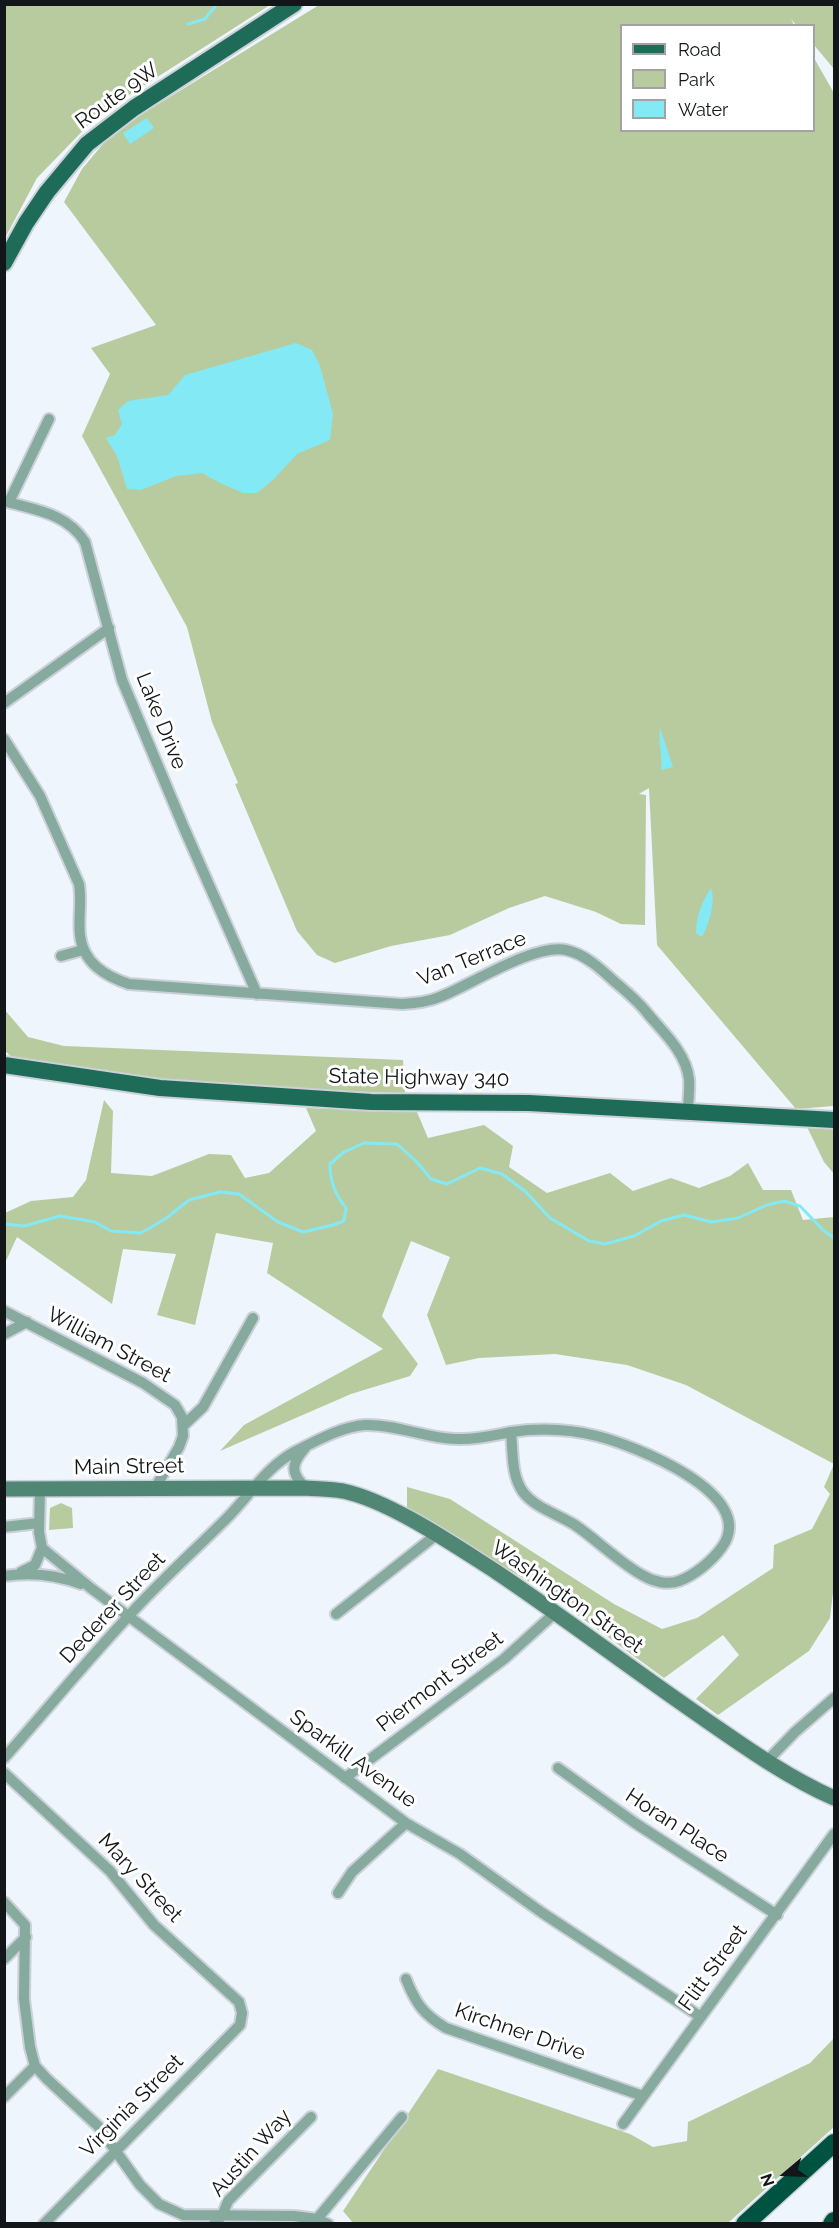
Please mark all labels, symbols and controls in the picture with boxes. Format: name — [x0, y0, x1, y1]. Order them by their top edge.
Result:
legend — [620, 24, 815, 132]
text: Road — [678, 39, 721, 60]
street label: Route 9W — [71, 58, 163, 134]
text: Park — [678, 69, 715, 90]
text: Water — [678, 99, 728, 120]
street label: Lake Drive — [130, 669, 192, 773]
street label: Van Terrace — [414, 926, 530, 992]
street label: State Highway 340 — [328, 1064, 510, 1092]
street label: William Street — [43, 1302, 175, 1388]
street label: Main Street — [74, 1453, 184, 1481]
street label: Washington Street — [486, 1535, 648, 1659]
street label: Dederer Street — [55, 1547, 171, 1669]
street label: Piermont Street — [372, 1626, 508, 1738]
street label: Sparkill Avenue — [285, 1705, 421, 1813]
street label: Horan Place — [621, 1783, 733, 1869]
street label: Mary Street — [93, 1828, 187, 1928]
street label: Flitt Street — [673, 1920, 753, 2016]
street label: Kirchner Drive — [451, 1998, 589, 2066]
street label: Virginia Street — [75, 2049, 189, 2163]
street label: Austin Way — [205, 2104, 297, 2202]
north arrow — [755, 2144, 815, 2204]
text: N — [757, 2171, 778, 2189]

